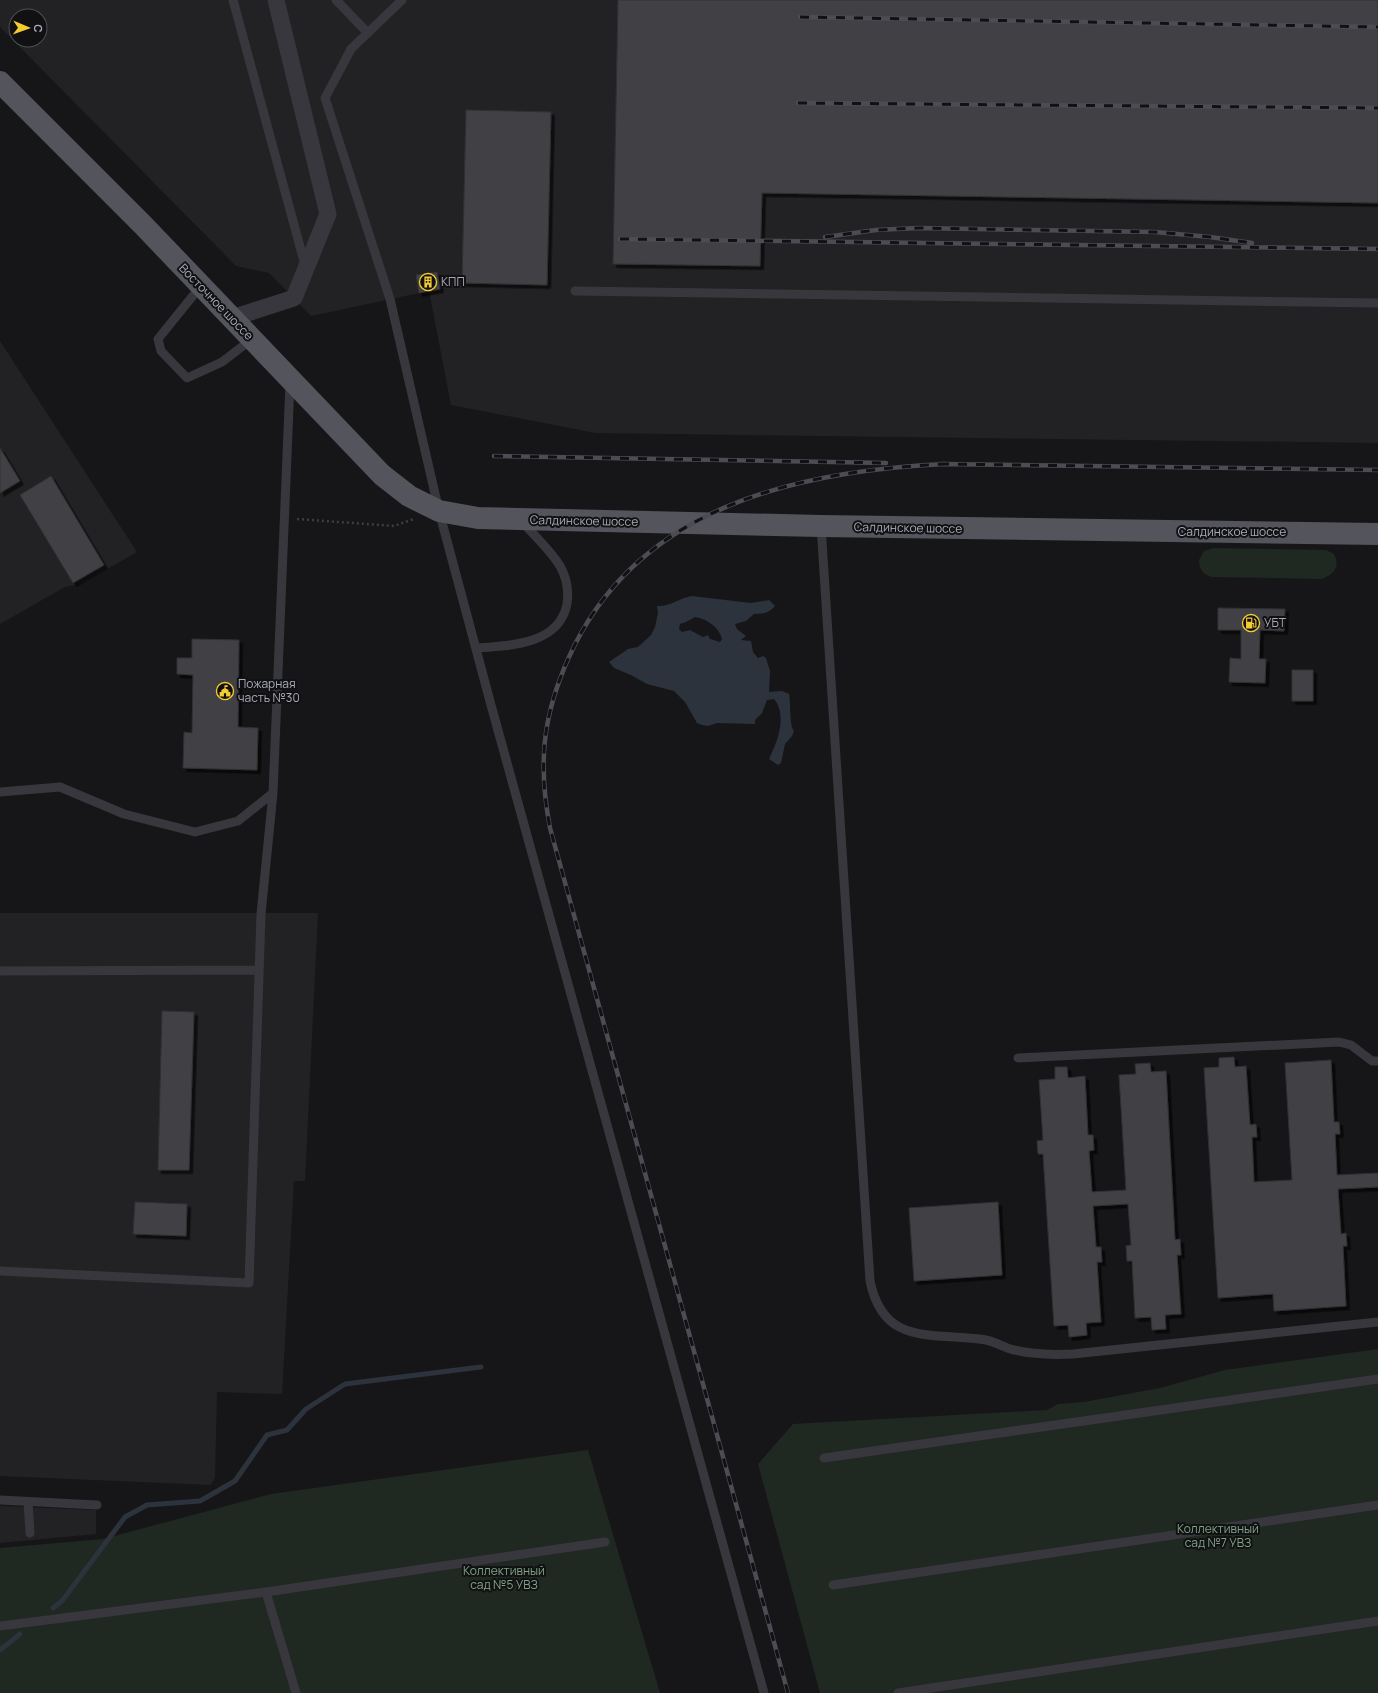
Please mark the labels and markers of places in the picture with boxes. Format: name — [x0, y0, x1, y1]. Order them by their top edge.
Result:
building icon: КПП — [418, 272, 438, 292]
place label: КПП — [441, 273, 465, 290]
fuel station icon: УБТ — [1241, 613, 1261, 633]
place label: УБТ — [1264, 614, 1287, 631]
place label: Пожарная часть №30 — [238, 675, 300, 706]
public building icon: Пожарная часть №30 — [215, 681, 235, 701]

